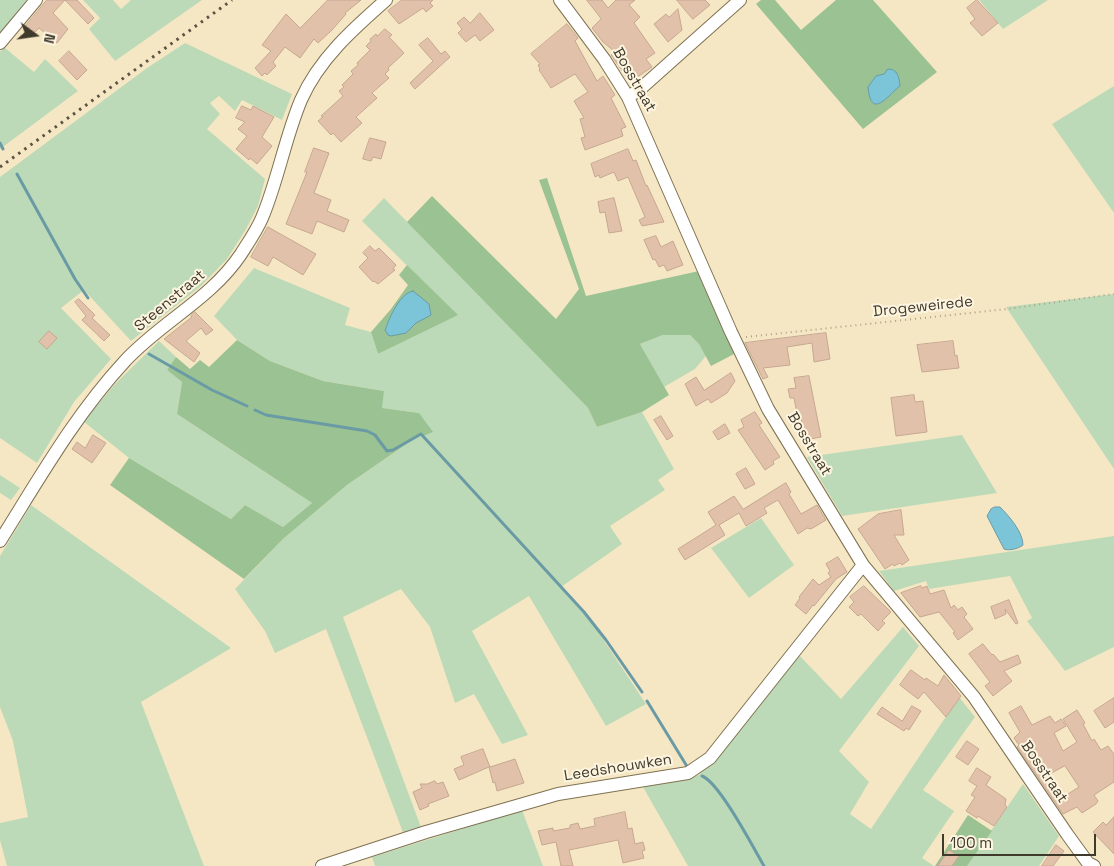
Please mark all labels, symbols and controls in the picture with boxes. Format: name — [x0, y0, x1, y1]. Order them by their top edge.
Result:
north arrow — [10, 10, 60, 60]
text: N — [40, 32, 59, 45]
street label: Bosstraat — [609, 45, 659, 115]
street label: Steenstraat — [131, 266, 209, 336]
street label: Drogeweirede — [872, 293, 974, 321]
street label: Bosstraat — [783, 409, 835, 479]
street label: Bosstraat — [1017, 738, 1071, 806]
street label: Leedshouwken — [563, 751, 673, 785]
scale bar — [944, 824, 1098, 856]
text: 100 m — [950, 833, 992, 852]

